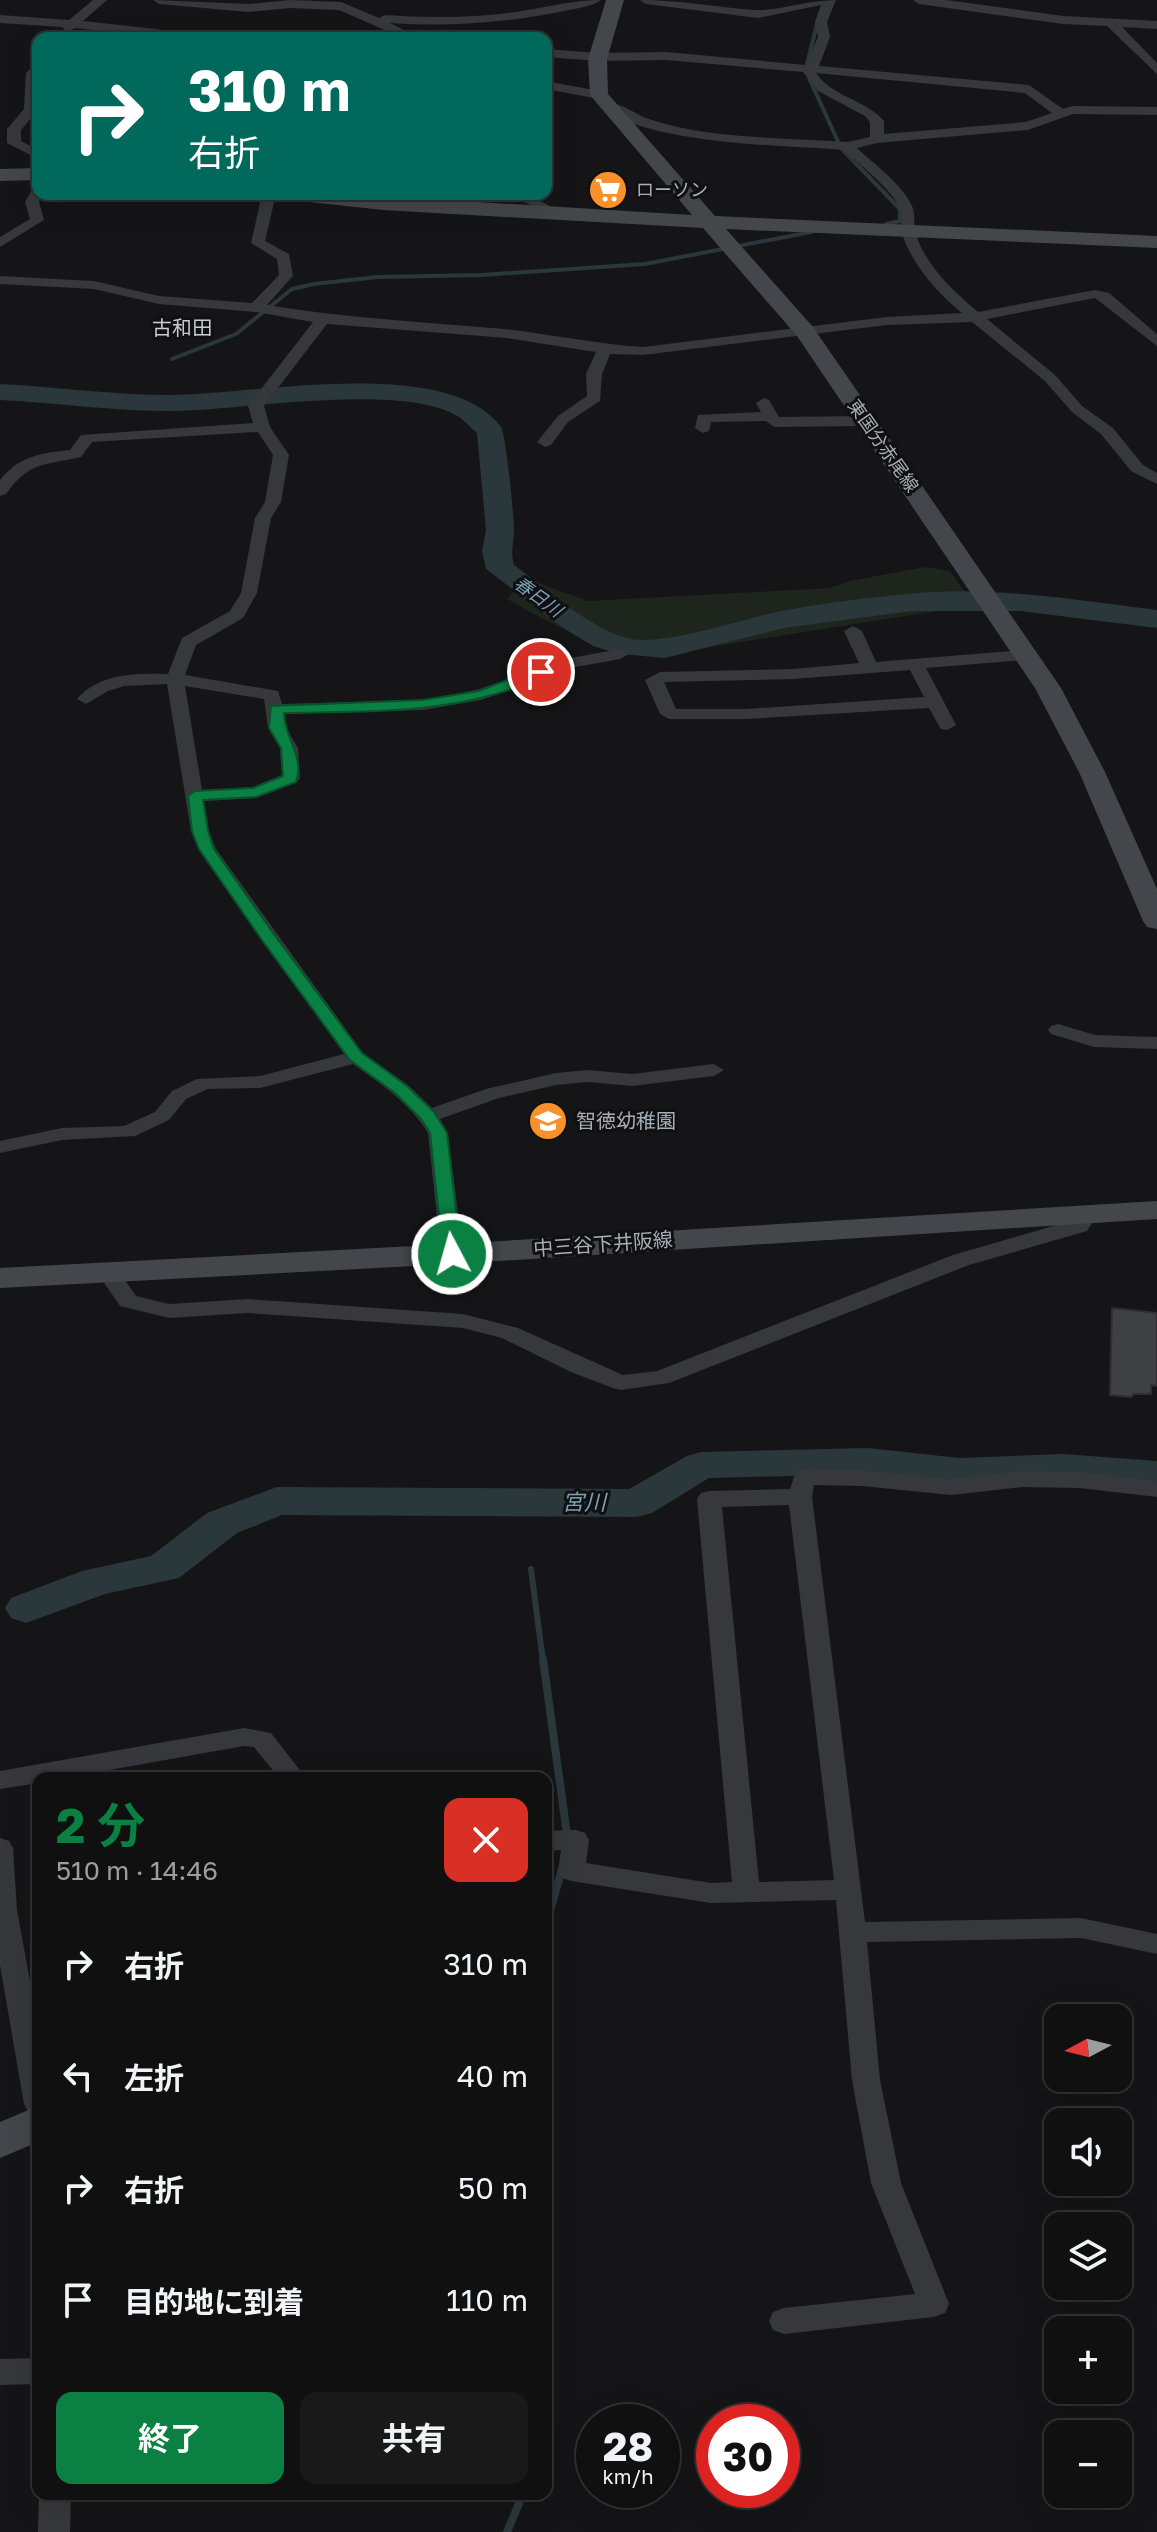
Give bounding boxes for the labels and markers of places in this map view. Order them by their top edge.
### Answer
supermarket icon: ローソン [587,169,629,211]
place label: ローソン [636,178,708,200]
pin [507,638,575,706]
school or university icon: 智徳幼稚園 [527,1100,569,1142]
place label: 智徳幼稚園 [576,1108,676,1132]

